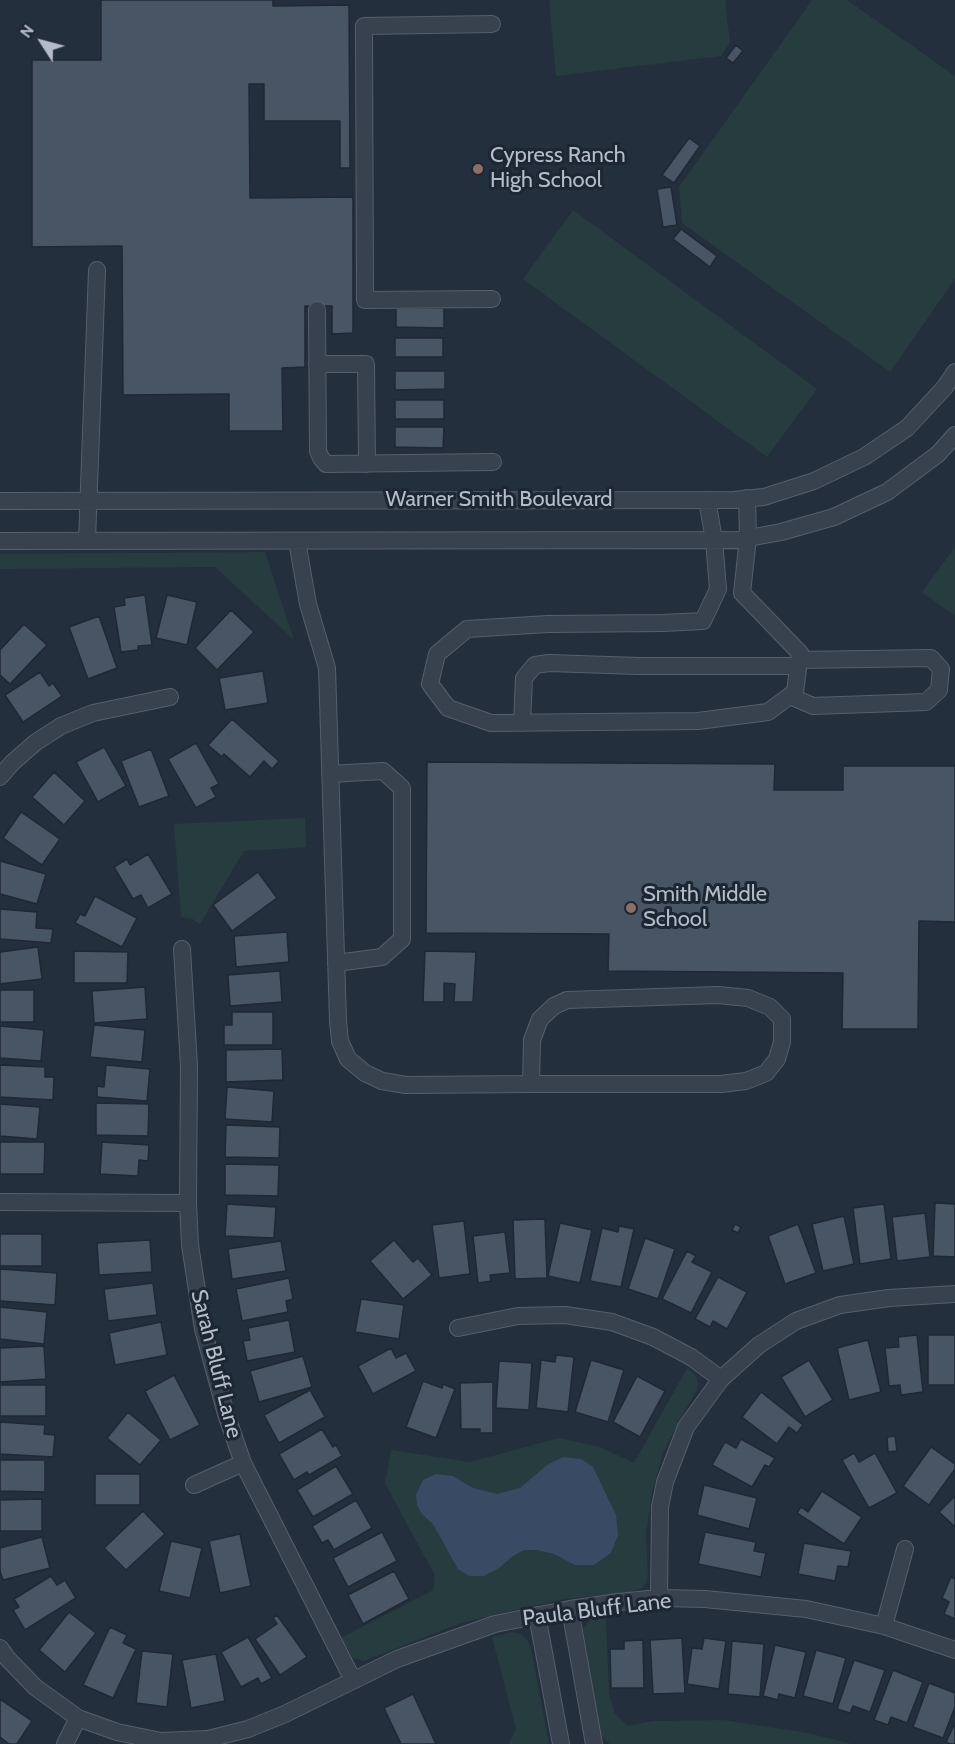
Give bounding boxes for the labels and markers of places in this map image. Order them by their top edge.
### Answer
place label: Cypress Ranch High School [490,143,626,194]
marker: Cypress Ranch High School [471,162,485,176]
place label: Smith Middle School [643,882,767,933]
marker: Smith Middle School [624,901,638,915]

